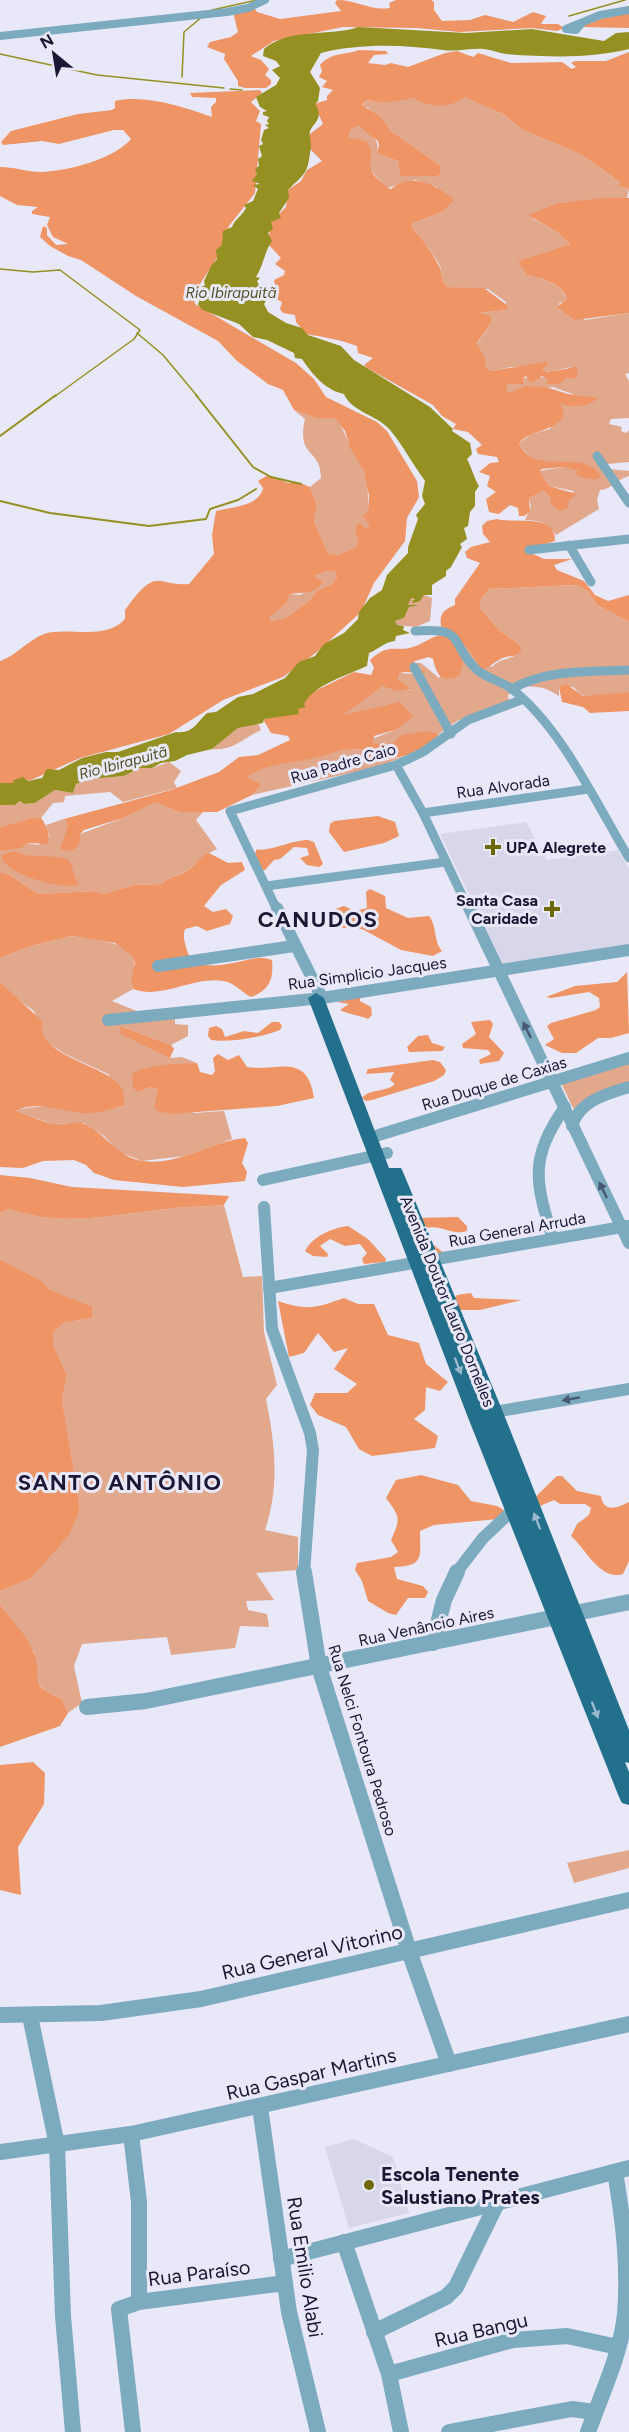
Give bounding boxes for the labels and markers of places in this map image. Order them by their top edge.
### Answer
marker: UPA Alegrete [484,838,502,856]
place label: UPA Alegrete [506,838,606,857]
place label: Santa Casa Caridade [456,891,538,928]
marker: Santa Casa Caridade [543,900,561,918]
place label: Escola Tenente Salustiano Prates [381,2162,540,2209]
marker: Escola Tenente Salustiano Prates [362,2178,376,2192]

